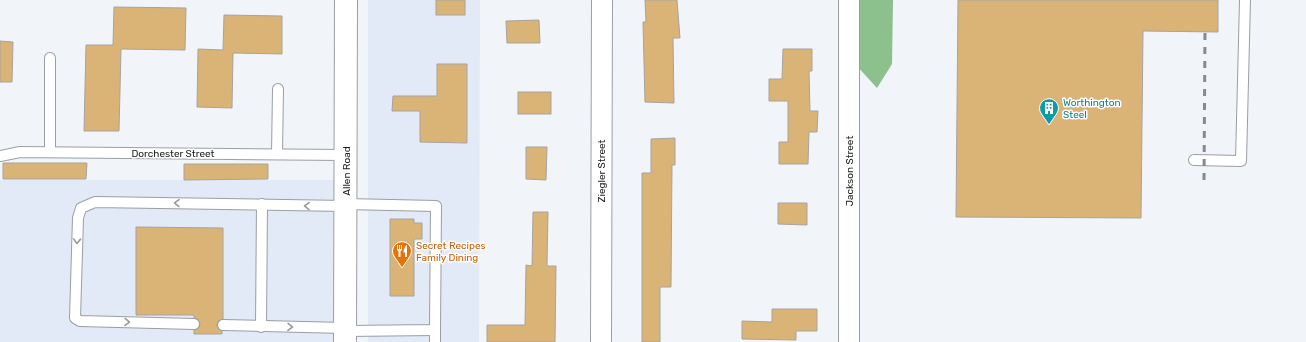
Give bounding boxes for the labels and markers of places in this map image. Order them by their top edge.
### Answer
building icon: Worthington Steel [1038,97,1060,125]
place label: Worthington Steel [1063,97,1121,121]
restaurant icon: Secret Recipes Family Dining [391,240,413,268]
place label: Secret Recipes Family Dining [416,240,486,264]

